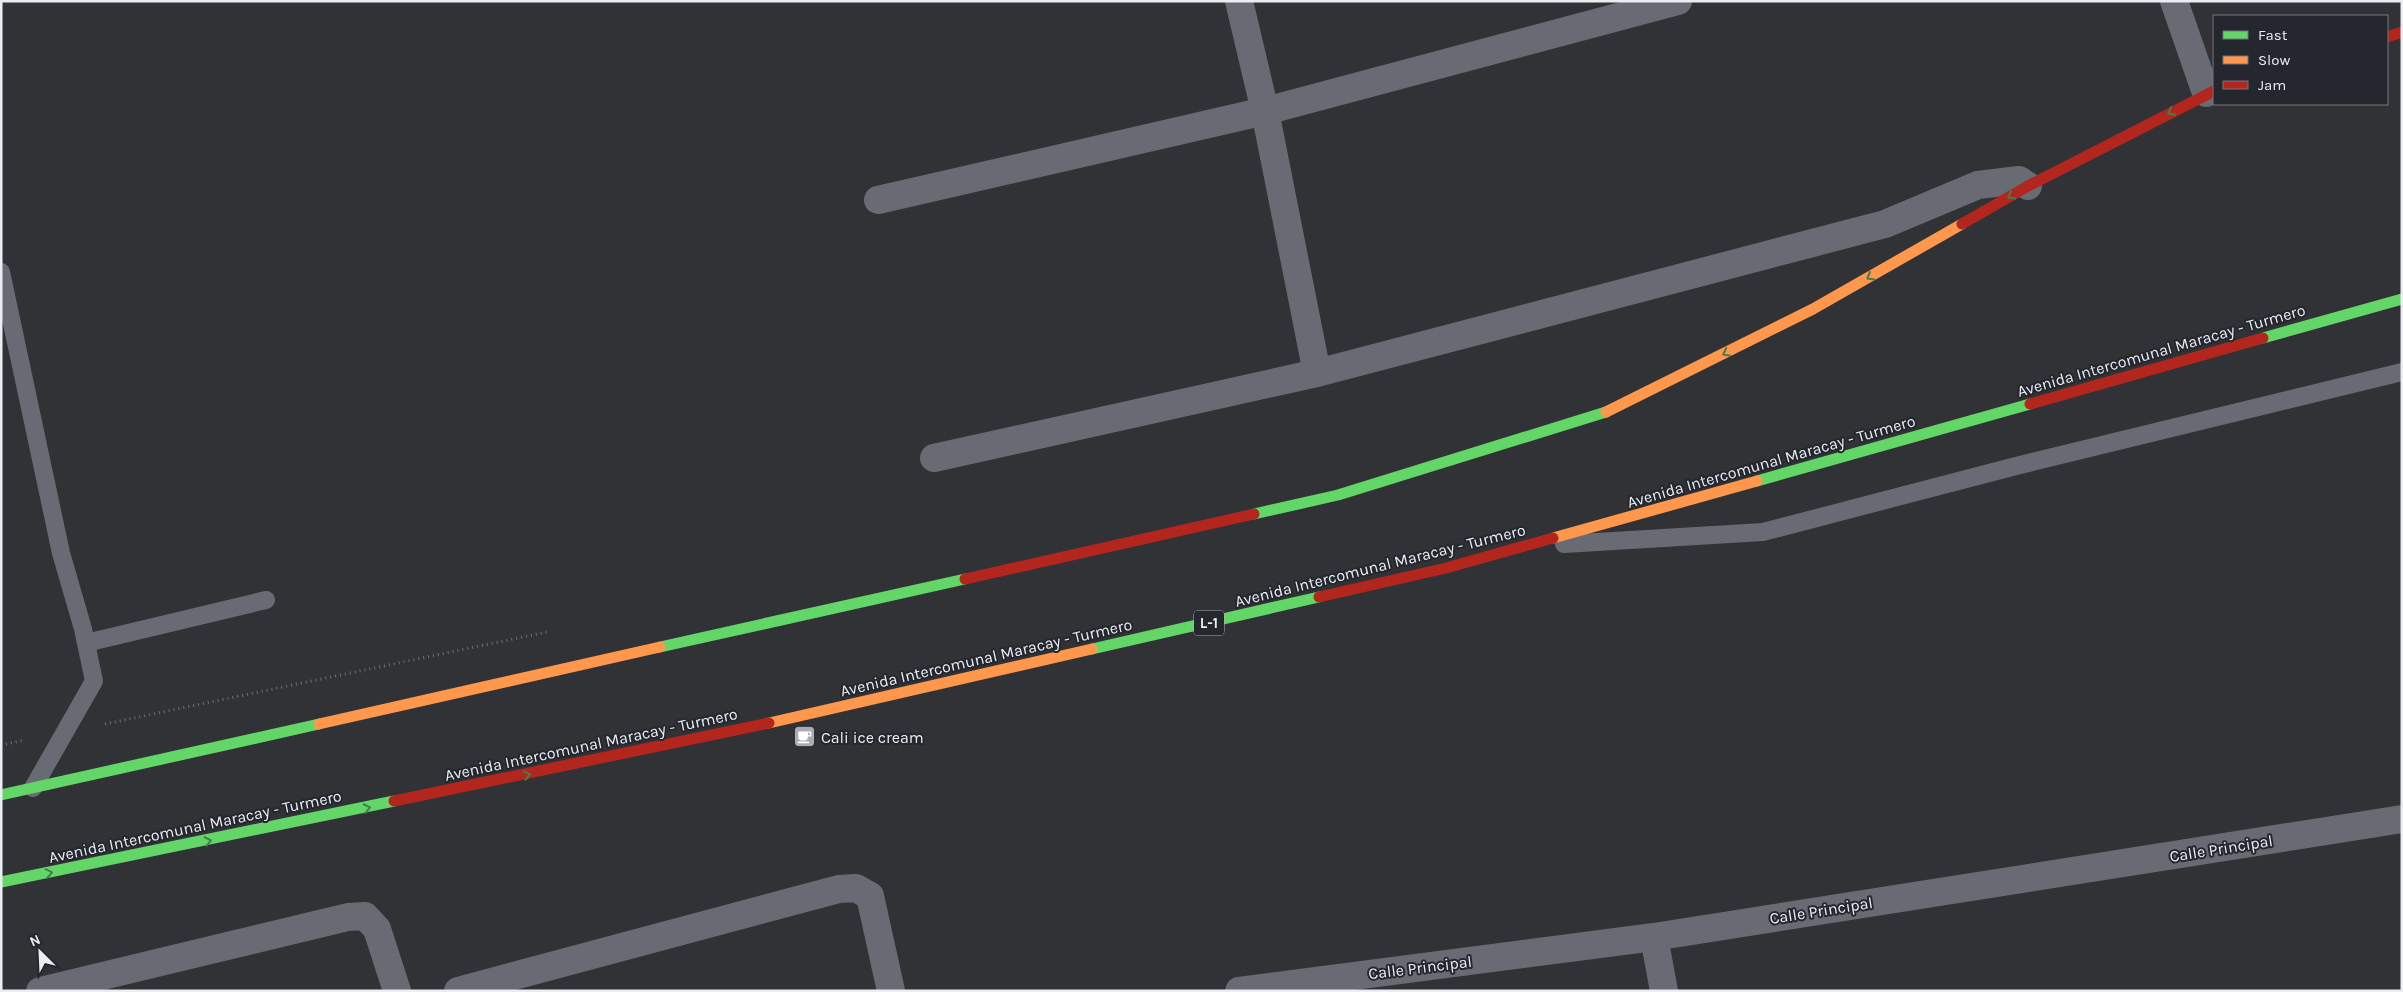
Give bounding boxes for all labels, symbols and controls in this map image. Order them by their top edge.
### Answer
legend [2213,15,2388,105]
text: Fast [2258,26,2288,44]
text: Slow [2258,51,2290,69]
text: Jam [2258,76,2286,94]
one-way arrow [2167,106,2176,116]
one-way arrow [2008,190,2017,200]
one-way arrow [1866,270,1875,280]
street label: Avenida Intercomunal Maracay - Turmero [2015,300,2307,401]
one-way arrow [1723,346,1732,356]
street label: Avenida Intercomunal Maracay - Turmero [1625,411,1917,512]
street label: Avenida Intercomunal Maracay - Turmero [1233,520,1527,611]
road number: L-1 [1194,610,1224,636]
street label: Avenida Intercomunal Maracay - Turmero [838,615,1134,700]
street label: Avenida Intercomunal Maracay - Turmero [443,704,739,785]
cafe icon: Cali ice cream [793,725,817,749]
place label: Cali ice cream [821,728,924,747]
one-way arrow [522,770,531,780]
street label: Avenida Intercomunal Maracay - Turmero [47,786,343,867]
one-way arrow [363,803,372,813]
street label: Calle Principal [2168,831,2274,866]
one-way arrow [204,836,213,846]
one-way arrow [45,868,53,879]
street label: Calle Principal [1768,893,1874,928]
north arrow [15,927,65,977]
text: N [27,931,43,950]
street label: Calle Principal [1367,952,1473,983]

